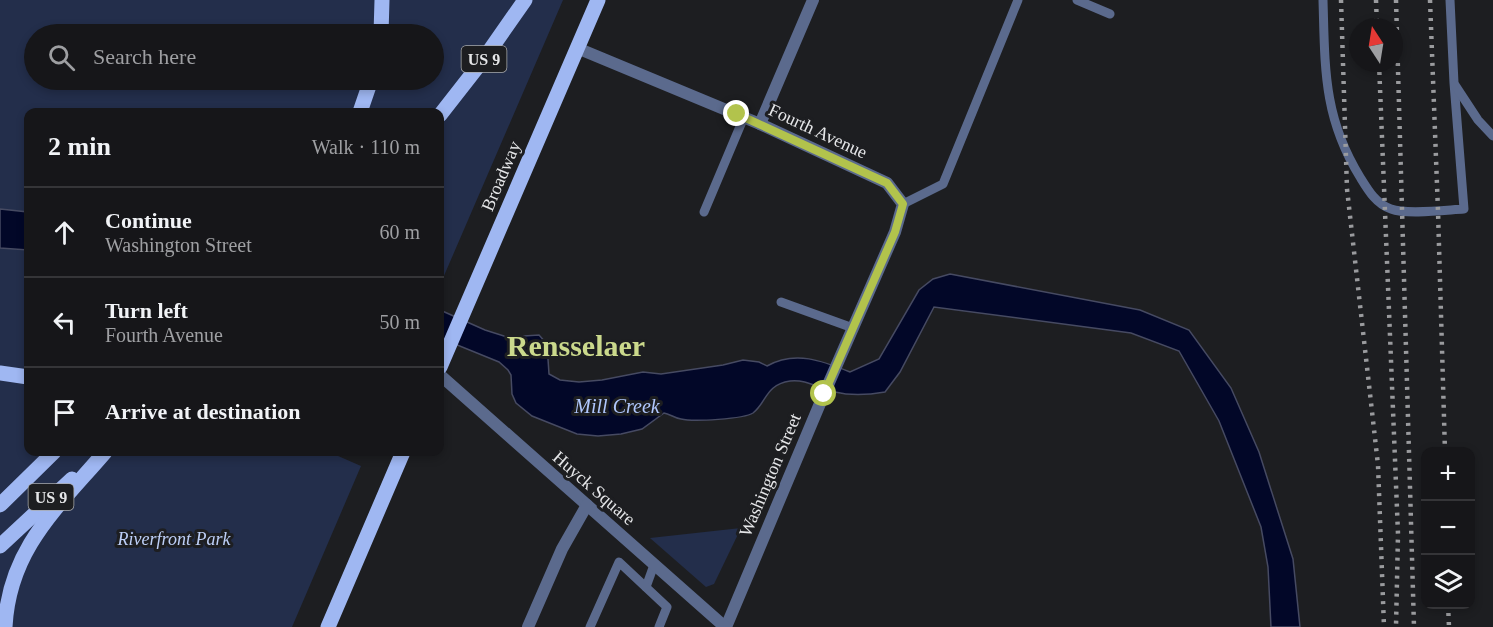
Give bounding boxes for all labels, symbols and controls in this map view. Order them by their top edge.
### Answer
north arrow [1349,18,1403,72]
search box [24,24,444,90]
icon: search [45,41,78,74]
text: Search here [93,44,196,69]
road number: US 9 [462,46,506,72]
route end [723,100,749,126]
street label: Fourth Avenue [766,100,870,162]
text: 2 min [48,132,111,161]
text: Walk · 110 m [312,136,420,158]
street label: Broadway [477,138,525,214]
text: Continue [105,208,192,233]
icon: ahead [48,216,81,249]
text: 60 m [379,221,420,243]
text: Washington Street [105,234,252,256]
text: Turn left [105,298,188,323]
icon: left [48,306,81,339]
text: 50 m [379,311,420,333]
text: Fourth Avenue [105,324,223,346]
district label: Rensselaer [507,329,645,362]
route start [810,380,836,406]
water label: Mill Creek [573,395,661,417]
icon: arrive [48,396,81,429]
text: Arrive at destination [105,399,301,424]
street label: Washington Street [735,410,805,540]
street label: Huyck Square [549,447,639,529]
map controls [1421,447,1475,609]
button: + [1421,447,1475,501]
road number: US 9 [28,484,74,510]
button: − [1421,501,1475,555]
park label: Riverfront Park [117,529,231,549]
button: layers [1421,555,1475,609]

